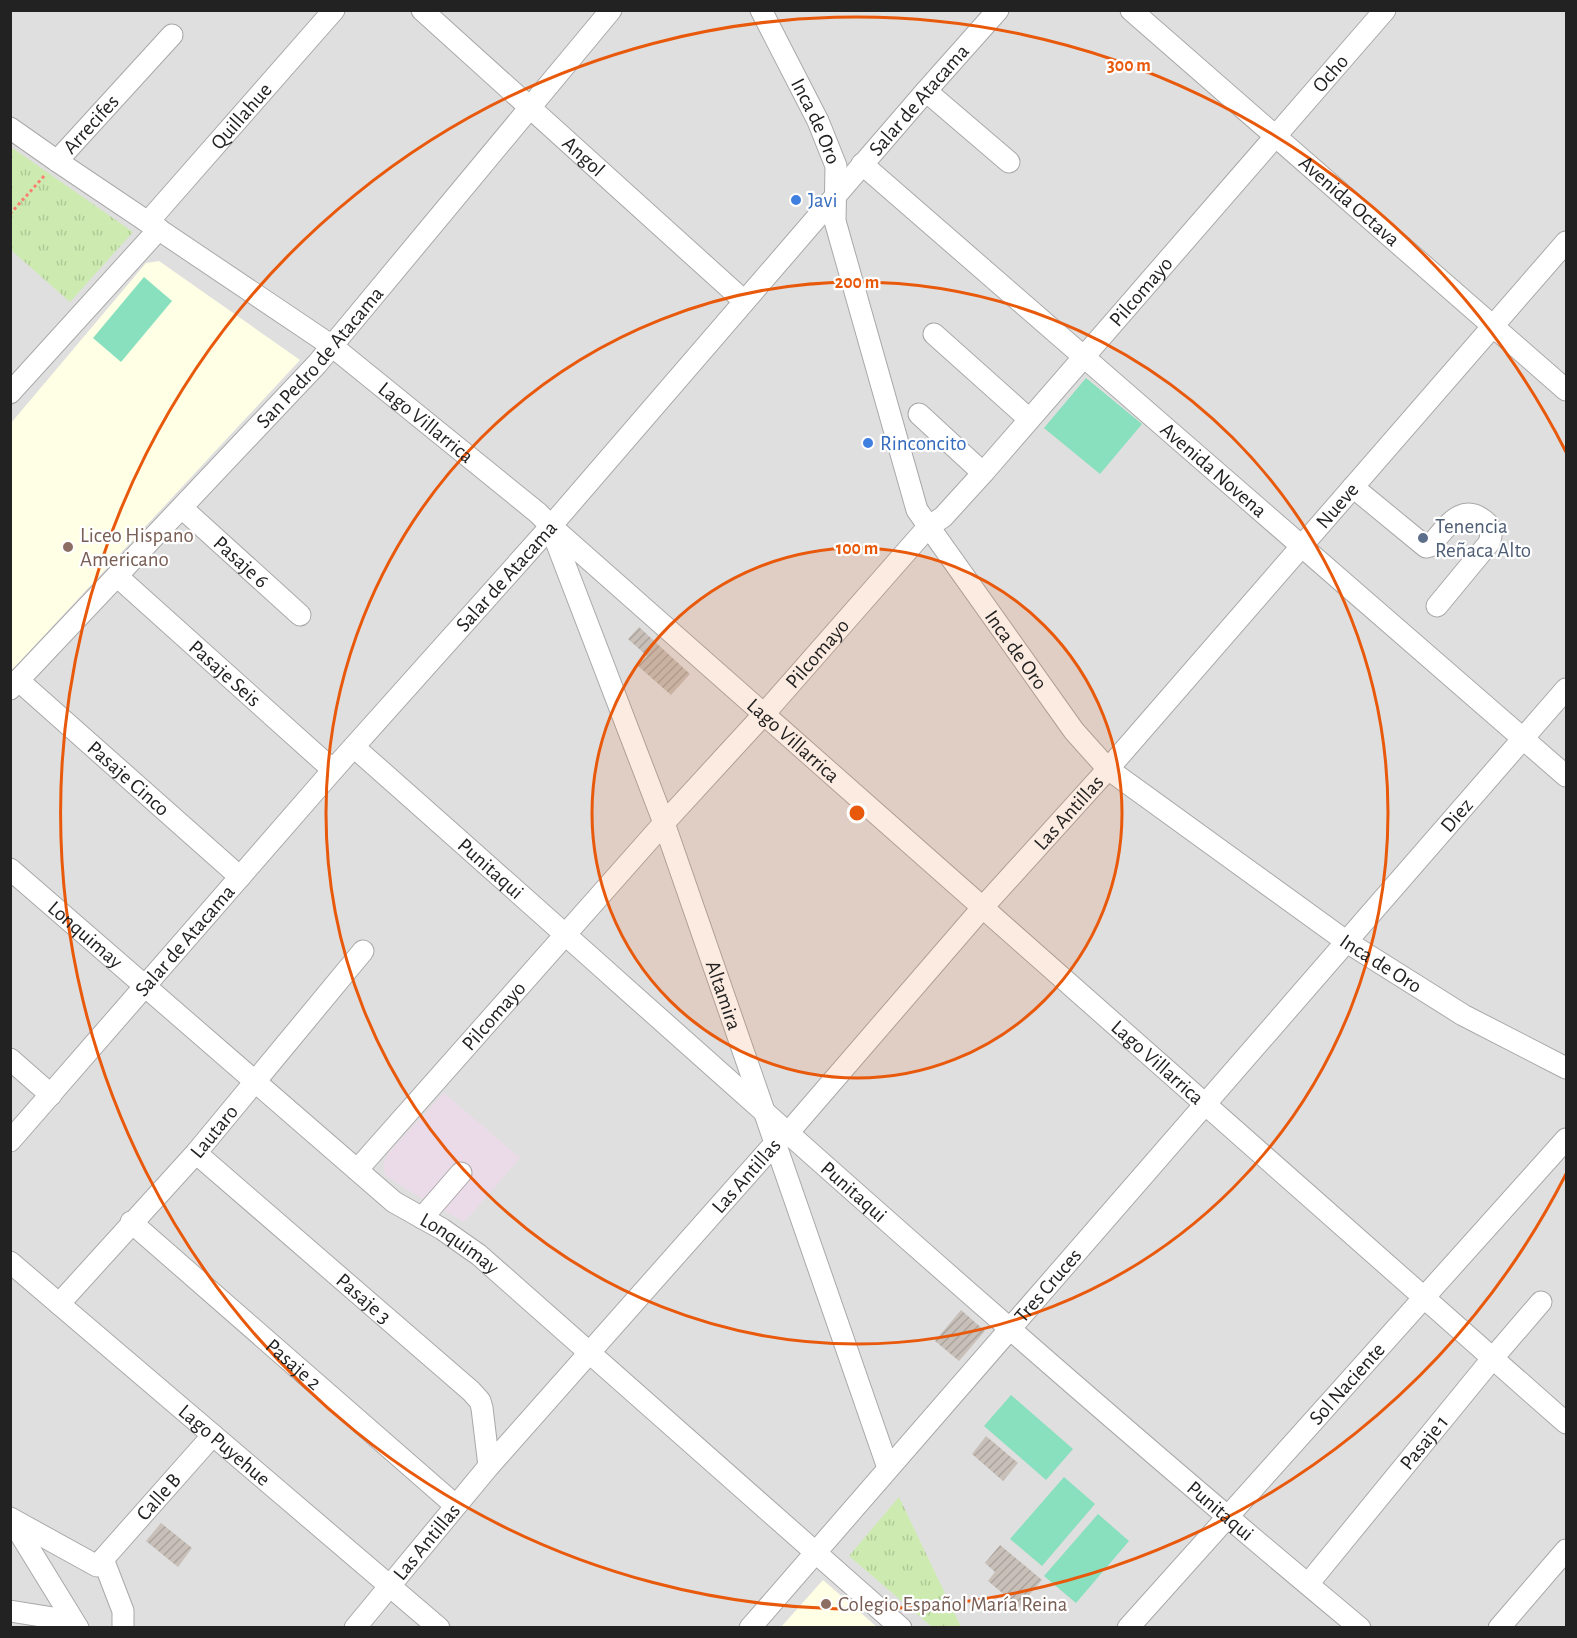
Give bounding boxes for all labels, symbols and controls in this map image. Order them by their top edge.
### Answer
street label: Salar de Atacama [865,40,973,160]
street label: Ocho [1308,50,1352,96]
text: 300 m [1107,57,1151,75]
street label: Inca de Oro [787,75,845,167]
street label: Quillahue [207,79,275,153]
street label: Arrecifes [59,90,123,158]
street label: Angol [559,132,609,180]
street label: Avenida Octava [1295,151,1404,250]
place label: Javi [808,190,837,211]
marker: Javi [789,193,803,207]
street label: Pilcomayo [1105,253,1176,330]
text: 200 m [835,274,879,292]
street label: San Pedro de Atacama [252,282,387,432]
street label: Lago Villarrica [375,378,478,467]
street label: Avenida Novena [1157,418,1271,521]
place label: Rinconcito [880,433,966,454]
marker: Rinconcito [861,436,875,450]
street label: Nueve [1312,479,1362,532]
place label: Tenencia Reñaca Alto [1435,516,1531,561]
street label: Salar de Atacama [452,517,561,635]
place label: Liceo Hispano Americano [80,525,194,570]
marker: Tenencia Reñaca Alto [1416,531,1430,545]
street label: Pasaje 6 [210,532,273,592]
marker: Liceo Hispano Americano [61,540,75,554]
text: 100 m [836,540,878,558]
street label: Inca de Oro [981,606,1051,693]
street label: Pilcomayo [781,615,853,692]
street label: Pasaje Seis [185,636,265,711]
street label: Lago Villarrica [743,694,844,787]
street label: Pasaje Cinco [84,737,174,820]
street label: Las Antillas [1030,771,1107,854]
street label: Diez [1436,794,1477,836]
centre of rings [847,803,867,823]
street label: Punitaqui [454,834,528,903]
street label: Salar de Atacama [131,880,239,1000]
street label: Lonquimay [44,897,127,972]
street label: Inca de Oro [1336,930,1425,997]
street label: Altamira [702,958,746,1033]
street label: Pilcomayo [458,977,529,1054]
street label: Lago Villarrica [1107,1016,1208,1108]
street label: Lautaro [186,1101,242,1162]
street label: Las Antillas [708,1134,785,1217]
street label: Punitaqui [817,1157,891,1226]
street label: Lonquimay [417,1209,503,1278]
street label: Tres Cruces [1010,1244,1085,1326]
street label: Pasaje 3 [332,1269,395,1327]
street label: Pasaje 2 [262,1335,325,1394]
street label: Sol Naciente [1305,1339,1389,1429]
street label: Lago Puyehue [175,1400,274,1490]
street label: Pasaje 1 [1396,1411,1452,1474]
street label: Calle B [132,1469,185,1524]
street label: Punitaqui [1183,1477,1258,1545]
street label: Las Antillas [389,1500,464,1584]
place label: Colegio Español María Reina [838,1594,1068,1615]
marker: Colegio Español María Reina [819,1597,833,1611]

